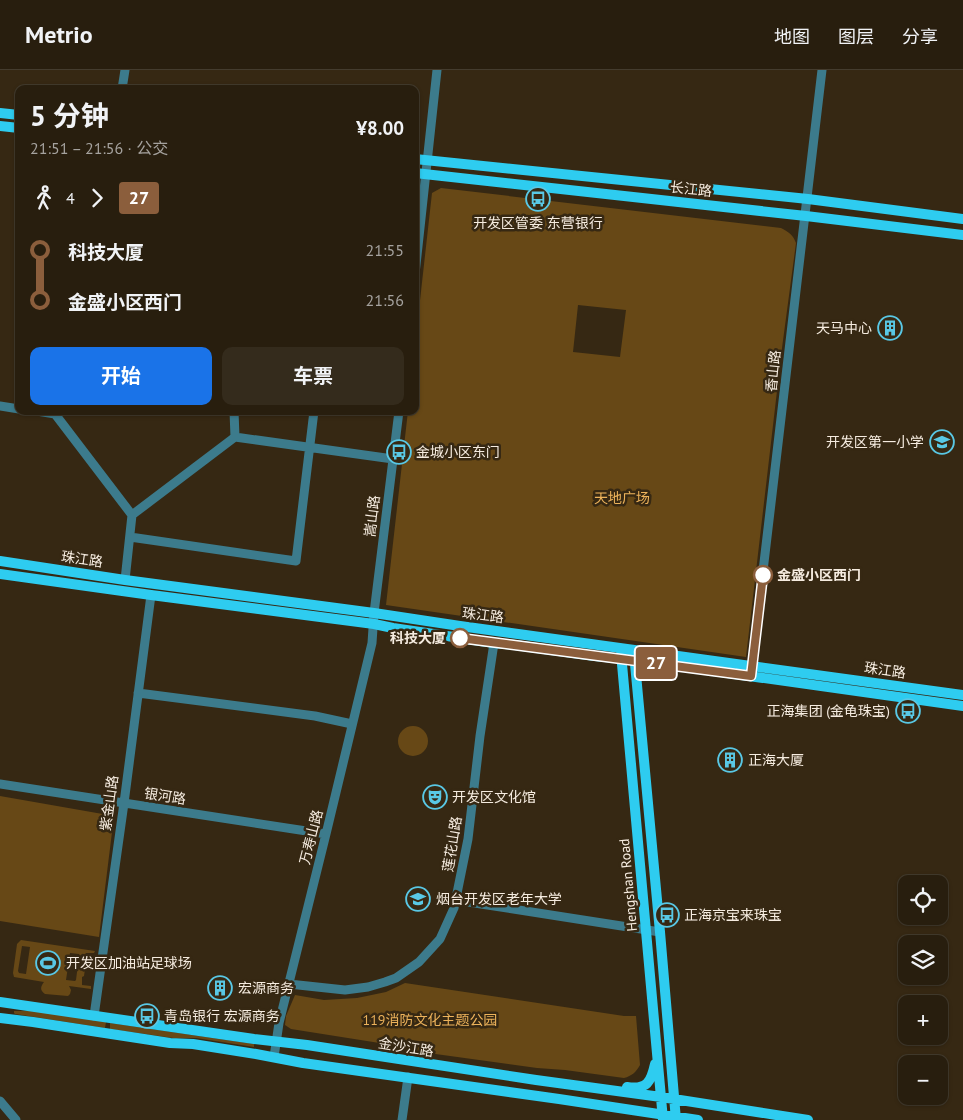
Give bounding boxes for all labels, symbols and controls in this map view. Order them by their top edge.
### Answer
text: Metrio [25,19,93,50]
text: 地图 [774,25,810,48]
text: 图层 [838,25,874,48]
text: 分享 [902,25,938,48]
text: 5 分钟 [30,97,109,134]
text: ¥8.00 [356,116,404,140]
text: 21:51 – 21:56 · 公交 [30,138,168,158]
street label: 长江路 [669,178,713,200]
icon: walk [30,184,58,212]
icon: forward [83,184,111,212]
text: 27 [129,186,149,209]
bus stop icon: 开发区管委 东营银行 [525,186,551,212]
text: 4 [66,188,75,208]
place label: 开发区管委 东营银行 [473,214,603,232]
text: 科技大厦 [68,240,144,264]
text: 21:55 [366,240,404,260]
text: 金盛小区西门 [68,290,182,314]
text: 21:56 [366,290,404,310]
building icon: 天马中心 [877,315,903,341]
place label: 天马中心 [816,319,872,337]
button: 开始 [30,347,212,405]
button: 车票 [222,347,404,405]
street label: 香山路 [762,349,784,393]
school or university icon: 开发区第一小学 [929,429,955,455]
place label: 开发区第一小学 [826,433,924,451]
bus stop icon: 金城小区东门 [386,439,412,465]
place label: 金城小区东门 [416,443,500,461]
park label: 天地广场 [594,489,650,507]
street label: 嵩山路 [361,494,383,538]
street label: 珠江路 [60,547,104,571]
marker: 金盛小区西门 [753,565,773,585]
place label: 金盛小区西门 [777,566,861,584]
street label: 珠江路 [461,604,505,626]
marker: 科技大厦 [450,628,470,648]
place label: 科技大厦 [390,629,446,647]
line badge: 27 [634,647,678,679]
text: 27 [646,651,666,674]
street label: 珠江路 [863,658,907,682]
bus stop icon: 正海集团 (金龟珠宝) [895,698,921,724]
place label: 正海集团 (金龟珠宝) [766,702,890,720]
building icon: 正海大厦 [717,747,743,773]
place label: 正海大厦 [748,751,804,769]
street label: 紫金山路 [96,774,122,832]
street label: 银河路 [143,784,187,808]
theatre icon: 开发区文化馆 [422,784,448,810]
place label: 开发区文化馆 [452,788,536,806]
street label: 万寿山路 [295,808,327,866]
street label: 莲花山路 [439,815,465,873]
street label: Hengshan Road [615,838,641,932]
map controls [898,875,948,1105]
button: locate [898,875,948,925]
school or university icon: 烟台开发区老年大学 [405,886,431,912]
place label: 烟台开发区老年大学 [436,890,562,908]
bus stop icon: 正海京宝来珠宝 [654,902,680,928]
place label: 正海京宝来珠宝 [684,906,782,924]
button: layers [898,935,948,985]
sports icon: 开发区加油站足球场 [35,950,61,976]
place label: 开发区加油站足球场 [66,954,192,972]
building icon: 宏源商务 [207,975,233,1001]
place label: 宏源商务 [238,979,294,997]
button: + [898,995,948,1045]
bus stop icon: 青岛银行 宏源商务 [134,1003,160,1029]
place label: 青岛银行 宏源商务 [164,1007,280,1025]
park label: 119消防文化主题公园 [363,1011,497,1029]
street label: 金沙江路 [377,1034,435,1060]
button: − [898,1055,948,1105]

